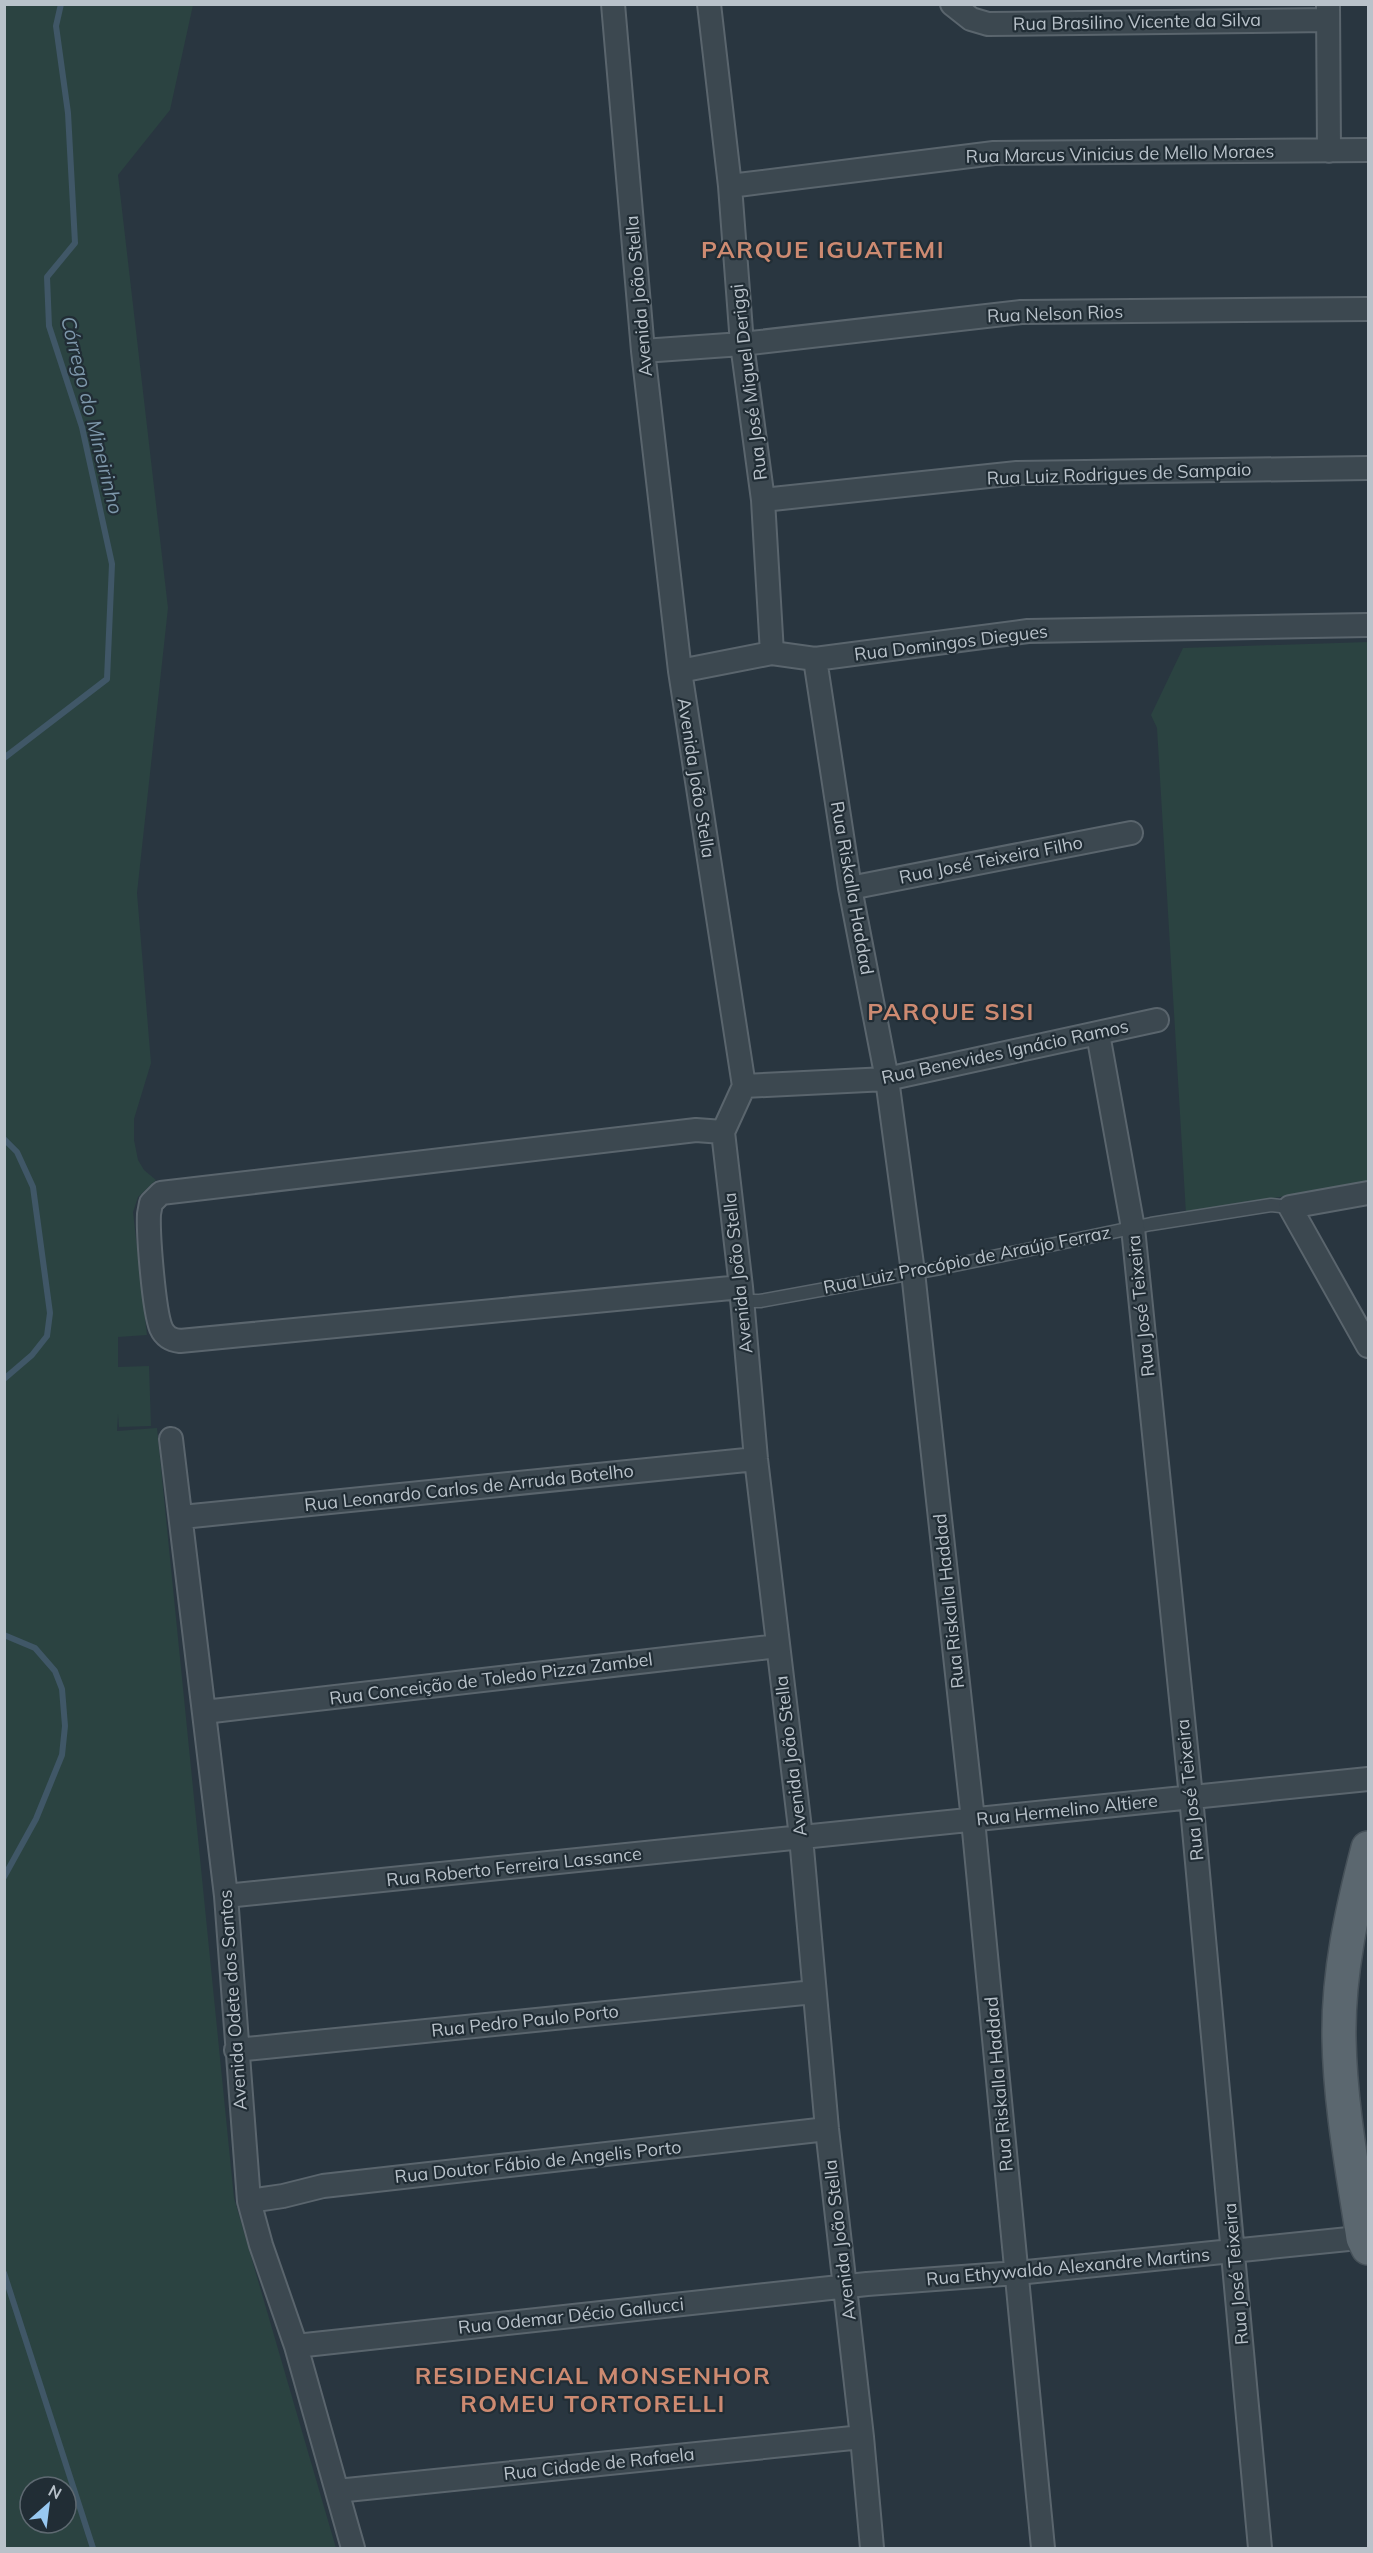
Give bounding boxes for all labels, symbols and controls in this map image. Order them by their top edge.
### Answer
street label: Rua Brasilino Vicente da Silva [1013,8,1261,35]
street label: Rua Marcus Vinicius de Mello Moraes [966,139,1275,168]
street label: Avenida João Stella [620,215,657,378]
district label: PARQUE IGUATEMI [701,234,945,264]
street label: Rua José Miguel Deriggi [725,283,772,482]
street label: Rua Nelson Rios [986,300,1124,327]
water label: Córrego do Mineirinho [56,313,129,516]
street label: Rua Luiz Rodrigues de Sampaio [986,457,1252,490]
street label: Rua Domingos Diegues [853,619,1049,666]
street label: Avenida João Stella [672,696,720,860]
street label: Rua Riskalla Haddad [826,799,879,976]
street label: Rua José Teixeira Filho [897,830,1085,889]
district label: PARQUE SISI [867,996,1035,1026]
street label: Rua Benevides Ignácio Ramos [879,1014,1131,1089]
street label: Avenida João Stella [718,1191,757,1355]
street label: Rua Luiz Procópio de Araújo Ferraz [821,1220,1112,1299]
street label: Rua José Teixeira [1122,1234,1159,1378]
street label: Rua Leonardo Carlos de Arruda Botelho [303,1459,635,1516]
street label: Rua Riskalla Haddad [928,1512,969,1690]
street label: Rua Conceição de Toledo Pizza Zambel [328,1647,654,1710]
street label: Avenida João Stella [769,1674,812,1838]
street label: Rua José Teixeira [1171,1718,1208,1862]
street label: Rua Hermelino Altiere [975,1789,1159,1830]
street label: Rua Roberto Ferreira Lassance [385,1842,643,1891]
street label: Avenida Odete dos Santos [213,1889,252,2111]
street label: Rua Riskalla Haddad [979,1995,1018,2173]
street label: Rua Pedro Paulo Porto [430,1999,620,2042]
street label: Rua Doutor Fábio de Angelis Porto [393,2135,682,2188]
street label: Avenida João Stella [818,2158,861,2322]
street label: Rua José Teixeira [1218,2202,1253,2346]
street label: Rua Ethywaldo Alexandre Martins [925,2243,1211,2290]
street label: Rua Odemar Décio Gallucci [457,2292,685,2339]
district label: RESIDENCIAL MONSENHOR ROMEU TORTORELLI [415,2360,771,2418]
street label: Rua Cidade de Rafaela [502,2442,696,2485]
north arrow [18,2475,78,2535]
text: N [45,2480,65,2503]

